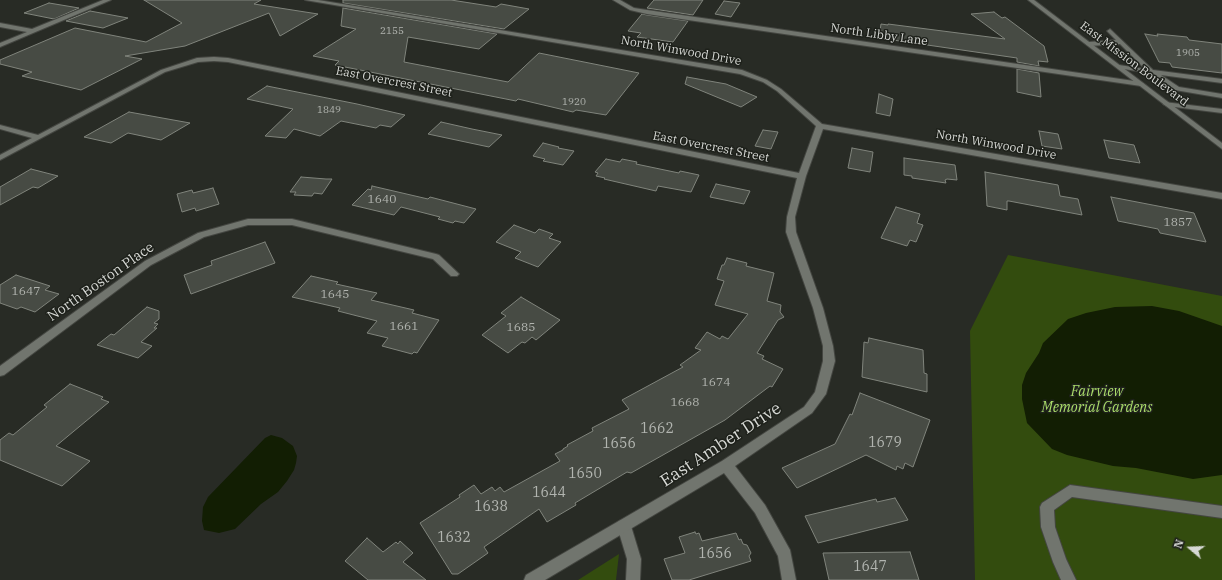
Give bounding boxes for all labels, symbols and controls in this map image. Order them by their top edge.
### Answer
street label: East Mission Boulevard [1077,19,1191,109]
street label: North Libby Lane [829,21,929,49]
house number: 2155 [380,25,404,37]
street label: North Winwood Drive [620,33,742,69]
house number: 1905 [1176,47,1200,59]
street label: East Overcrest Street [335,64,453,100]
house number: 1920 [562,96,586,108]
house number: 1849 [317,104,341,116]
street label: North Winwood Drive [935,127,1057,163]
street label: East Overcrest Street [652,129,770,165]
house number: 1640 [368,193,396,207]
house number: 1857 [1164,216,1192,230]
street label: North Boston Place [44,239,158,325]
house number: 1647 [12,285,40,299]
house number: 1645 [321,288,349,302]
house number: 1661 [390,320,418,334]
house number: 1685 [507,321,535,335]
house number: 1674 [702,376,730,390]
park label: Fairview Memorial Gardens [1042,384,1152,416]
house number: 1668 [671,396,699,410]
street label: East Amber Drive [657,398,785,492]
house number: 1662 [640,421,674,437]
house number: 1679 [868,435,902,451]
house number: 1656 [602,436,636,452]
house number: 1650 [568,466,602,482]
house number: 1644 [532,485,566,501]
house number: 1638 [474,499,508,515]
north arrow [1170,528,1210,568]
house number: 1632 [437,530,471,546]
text: N [1171,538,1187,550]
house number: 1656 [698,546,732,562]
house number: 1647 [853,559,887,575]

